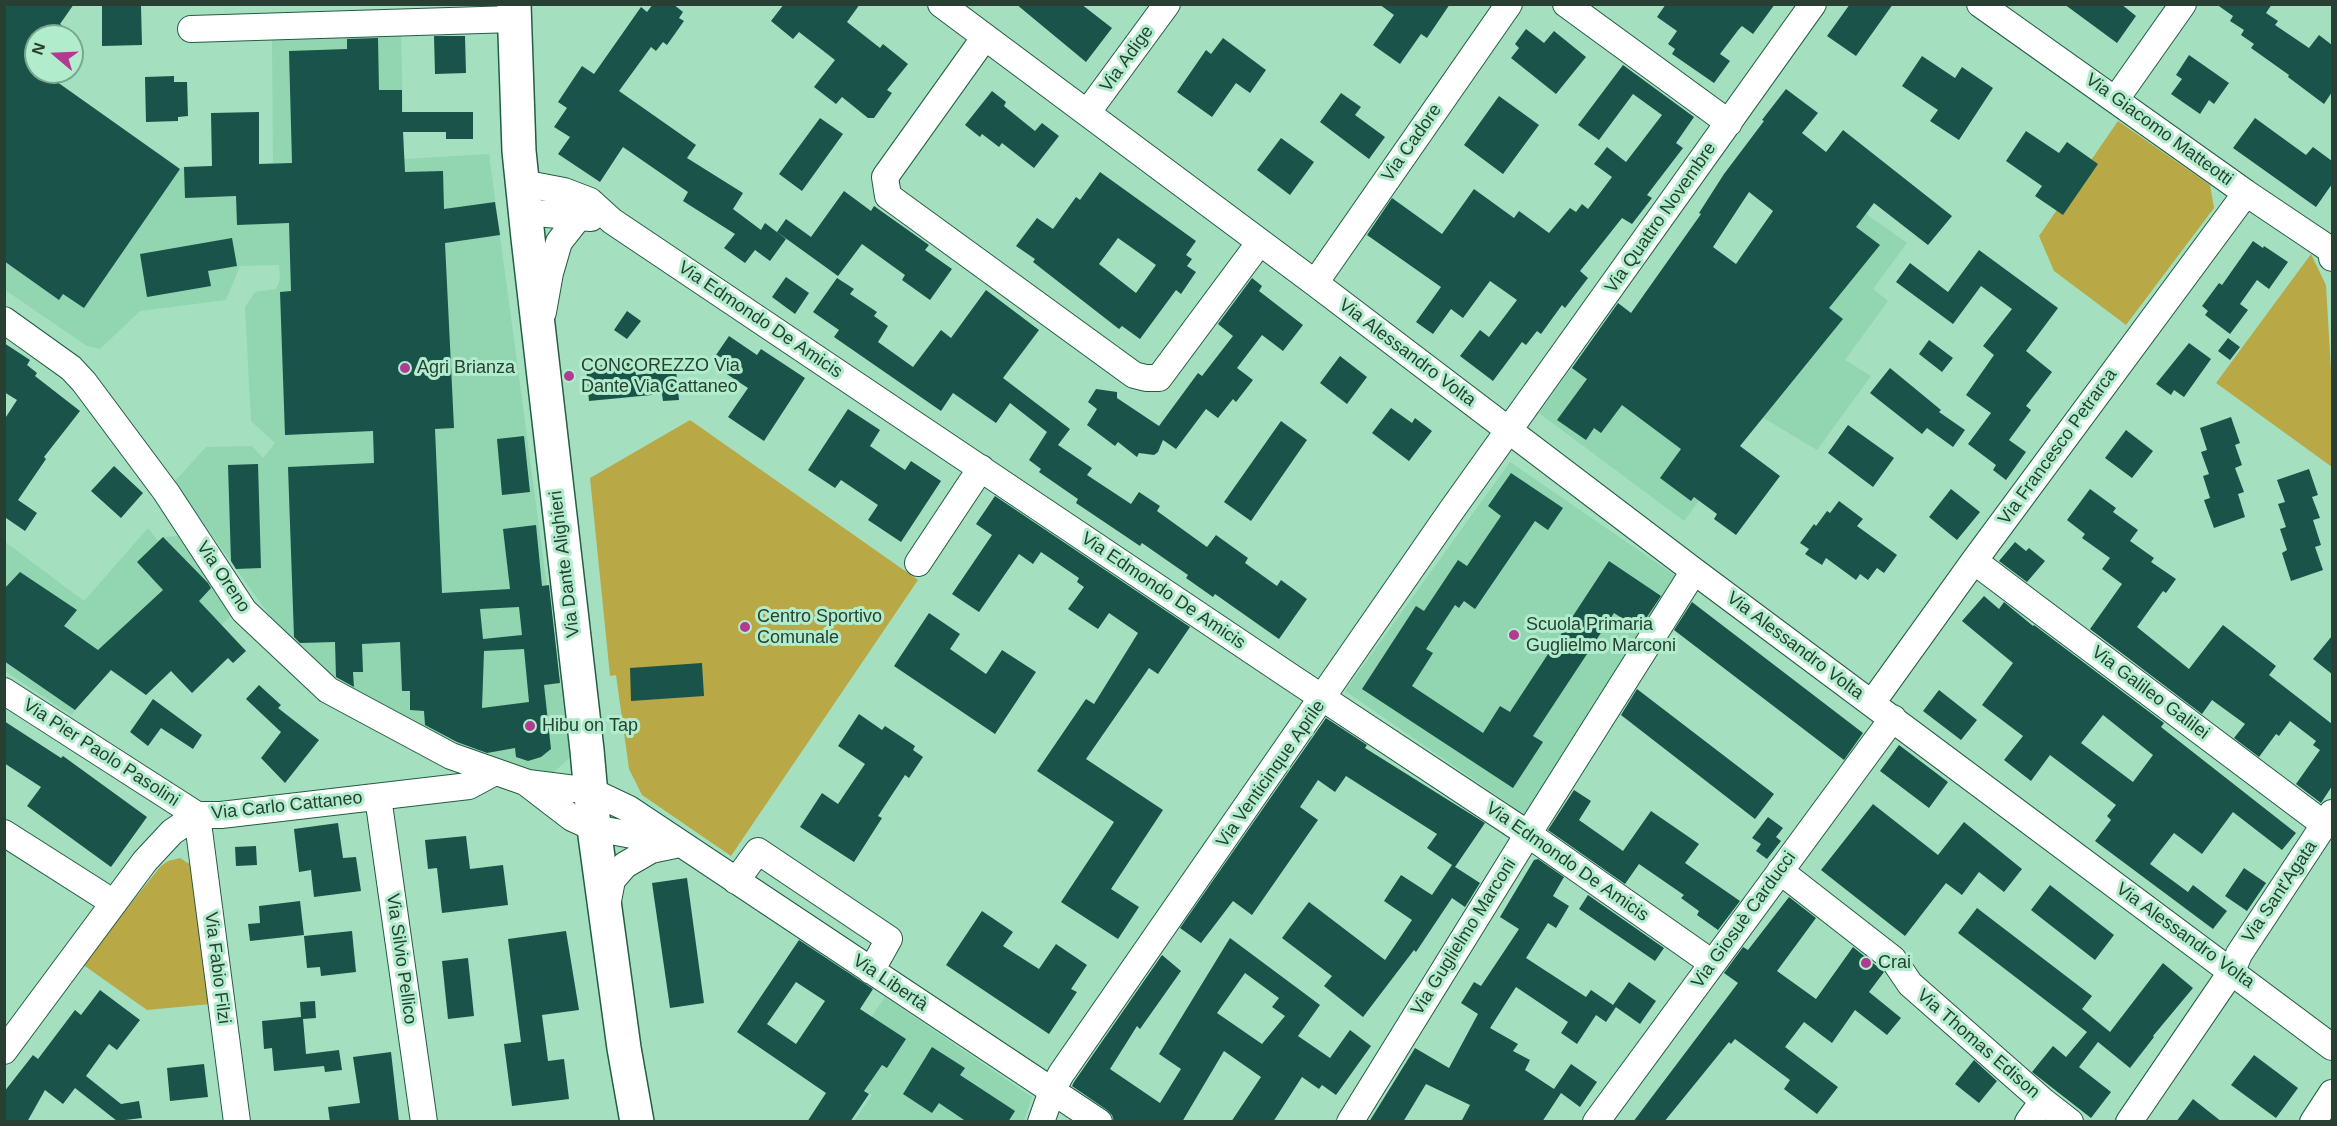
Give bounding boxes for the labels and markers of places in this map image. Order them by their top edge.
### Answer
place label: CONCOREZZO Via Dante Via Cattaneo [581,355,740,398]
place label: Agri Brianza [417,357,515,379]
marker: Agri Brianza [398,361,412,375]
marker: CONCOREZZO Via Dante Via Cattaneo [562,369,576,383]
place label: Centro Sportivo Comunale [757,606,882,648]
place label: Scuola Primaria Guglielmo Marconi [1526,614,1676,656]
marker: Centro Sportivo Comunale [738,620,752,634]
marker: Scuola Primaria Guglielmo Marconi [1507,628,1521,642]
place label: Hibu on Tap [542,715,638,737]
marker: Hibu on Tap [523,719,537,733]
place label: Crai [1878,952,1911,974]
marker: Crai [1859,956,1873,970]

